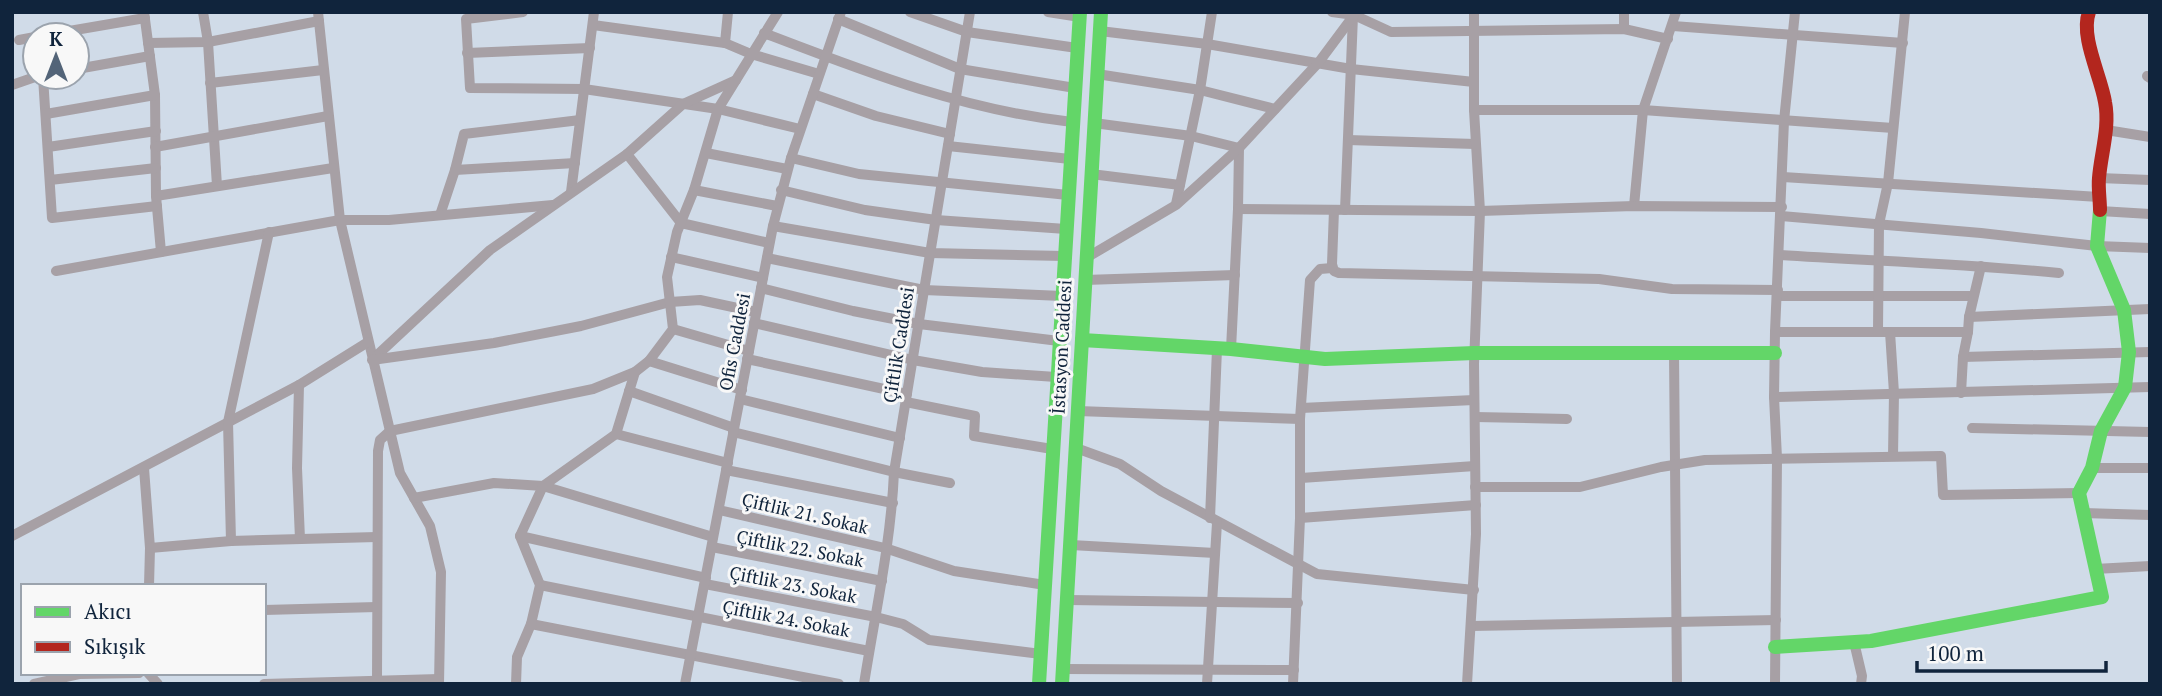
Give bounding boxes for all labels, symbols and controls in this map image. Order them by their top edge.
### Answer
north arrow [21,21,91,91]
text: K [49,26,63,51]
street label: İstasyon Caddesi [1046,279,1077,415]
street label: Çiftlik Caddesi [877,285,919,405]
street label: Ofis Caddesi [713,291,755,393]
street label: Çiftlik 21. Sokak [740,487,872,539]
street label: Çiftlik 22. Sokak [734,524,867,572]
street label: Çiftlik 23. Sokak [727,560,860,608]
legend [21,584,266,675]
street label: Çiftlik 24. Sokak [720,594,853,642]
text: Akıcı [84,597,132,625]
scale bar [1917,630,2106,674]
text: Sıkışık [84,632,146,660]
text: 100 m [1927,639,1984,667]

